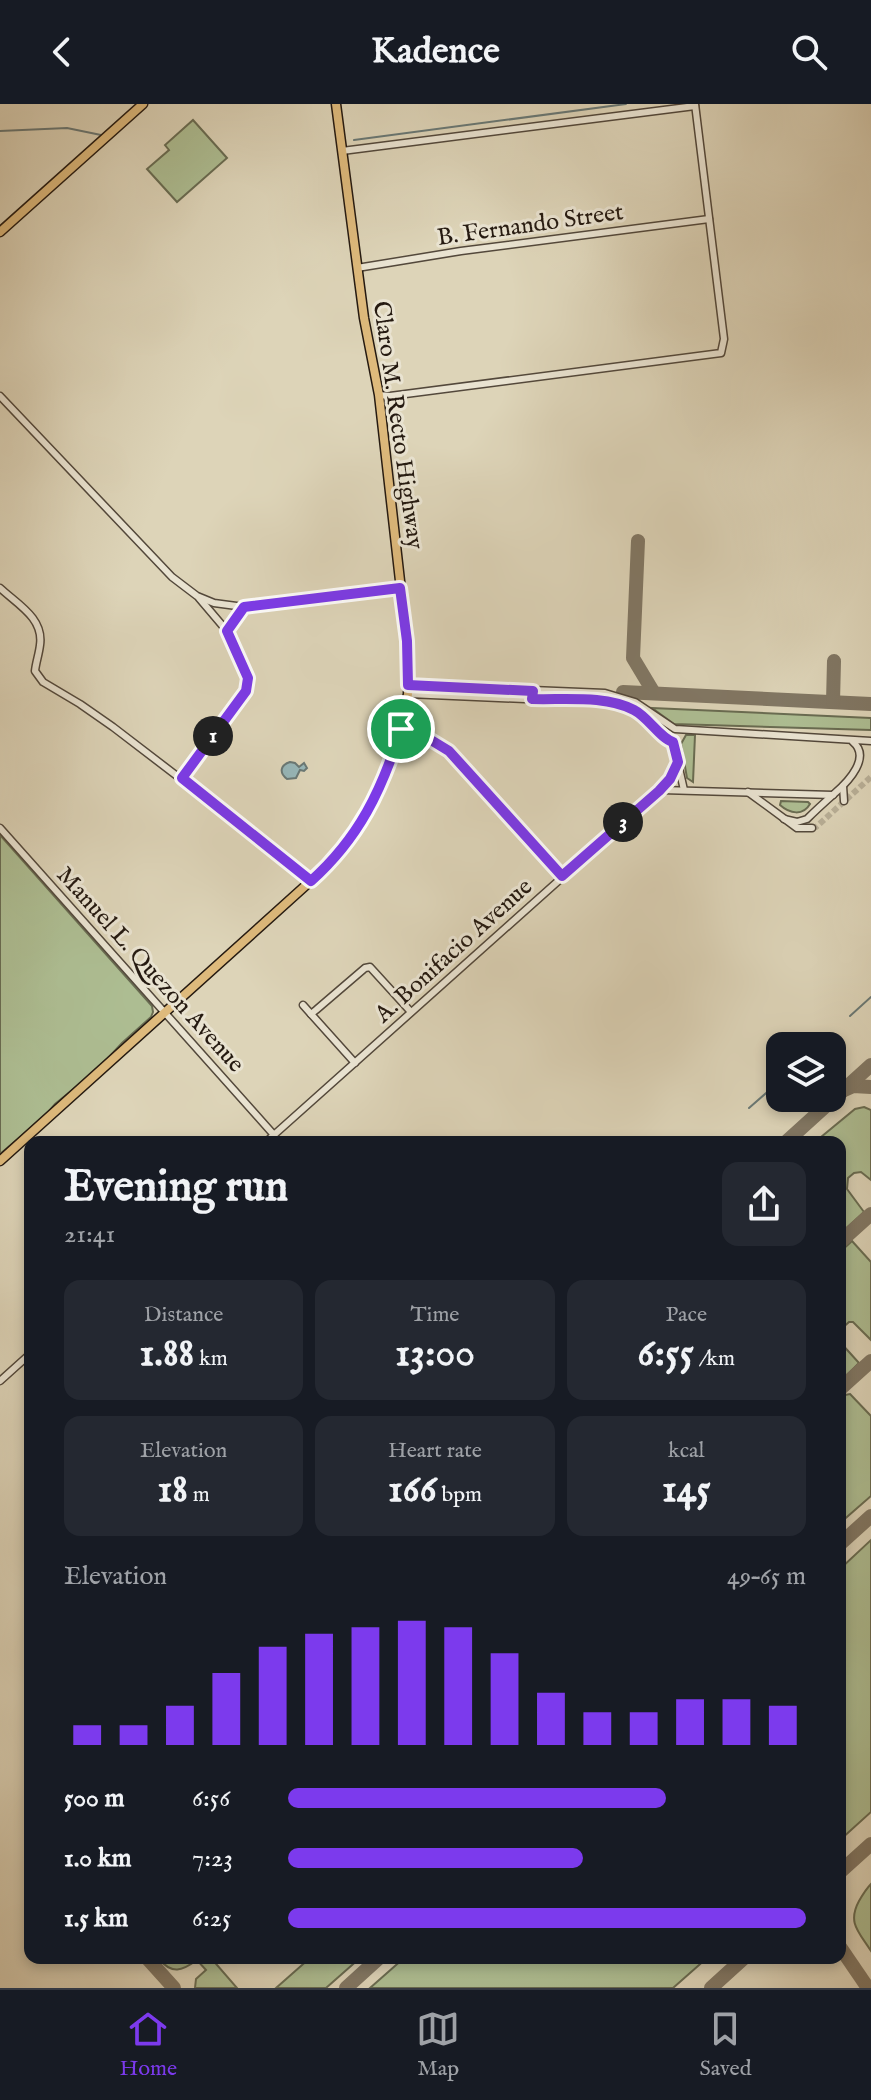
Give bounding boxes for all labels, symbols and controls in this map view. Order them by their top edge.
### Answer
text: Kadence [371,29,500,75]
icon: back [40,30,84,74]
icon: search [787,30,831,74]
street label: B. Fernando Street [435,197,625,254]
street label: Claro M. Recto Highway [365,299,430,551]
pin [367,695,435,763]
icon: arrive [379,707,423,751]
pin: 1 [193,716,233,756]
text: 1 [209,722,217,750]
pin: 3 [603,802,643,842]
text: 3 [619,808,627,836]
street label: Manuel L. Quezon Avenue [49,861,251,1079]
street label: A. Bonifacio Avenue [368,872,540,1031]
map controls [766,1032,846,1112]
button: layers [766,1032,846,1112]
text: Evening run [64,1160,288,1216]
button: share [722,1162,806,1246]
text: 21:41 [64,1218,115,1251]
text: Distance [144,1301,223,1329]
text: Time [411,1301,459,1329]
text: Pace [666,1301,707,1329]
text: 1.88 [139,1329,194,1380]
text: 13:00 [395,1329,475,1380]
text: 6:55 [638,1329,694,1380]
text: km [194,1345,228,1373]
text: /km [694,1345,735,1373]
text: Elevation [140,1437,227,1465]
text: Heart rate [388,1437,482,1465]
text: kcal [668,1437,705,1465]
text: 18 [157,1465,188,1516]
text: 166 [388,1465,437,1516]
text: 145 [662,1465,711,1516]
text: m [188,1481,210,1509]
text: bpm [437,1481,482,1509]
text: Elevation [64,1560,167,1593]
text: 49–65 m [727,1560,806,1593]
text: 500 m [64,1782,125,1815]
text: 6:56 [192,1782,230,1815]
text: 1.0 km [64,1842,132,1875]
text: 7:23 [192,1842,233,1875]
text: 1.5 km [64,1902,128,1935]
text: 6:25 [192,1902,231,1935]
tab: Home [120,2007,177,2083]
tab: Map [416,2007,460,2083]
tab: Saved [699,2007,751,2083]

